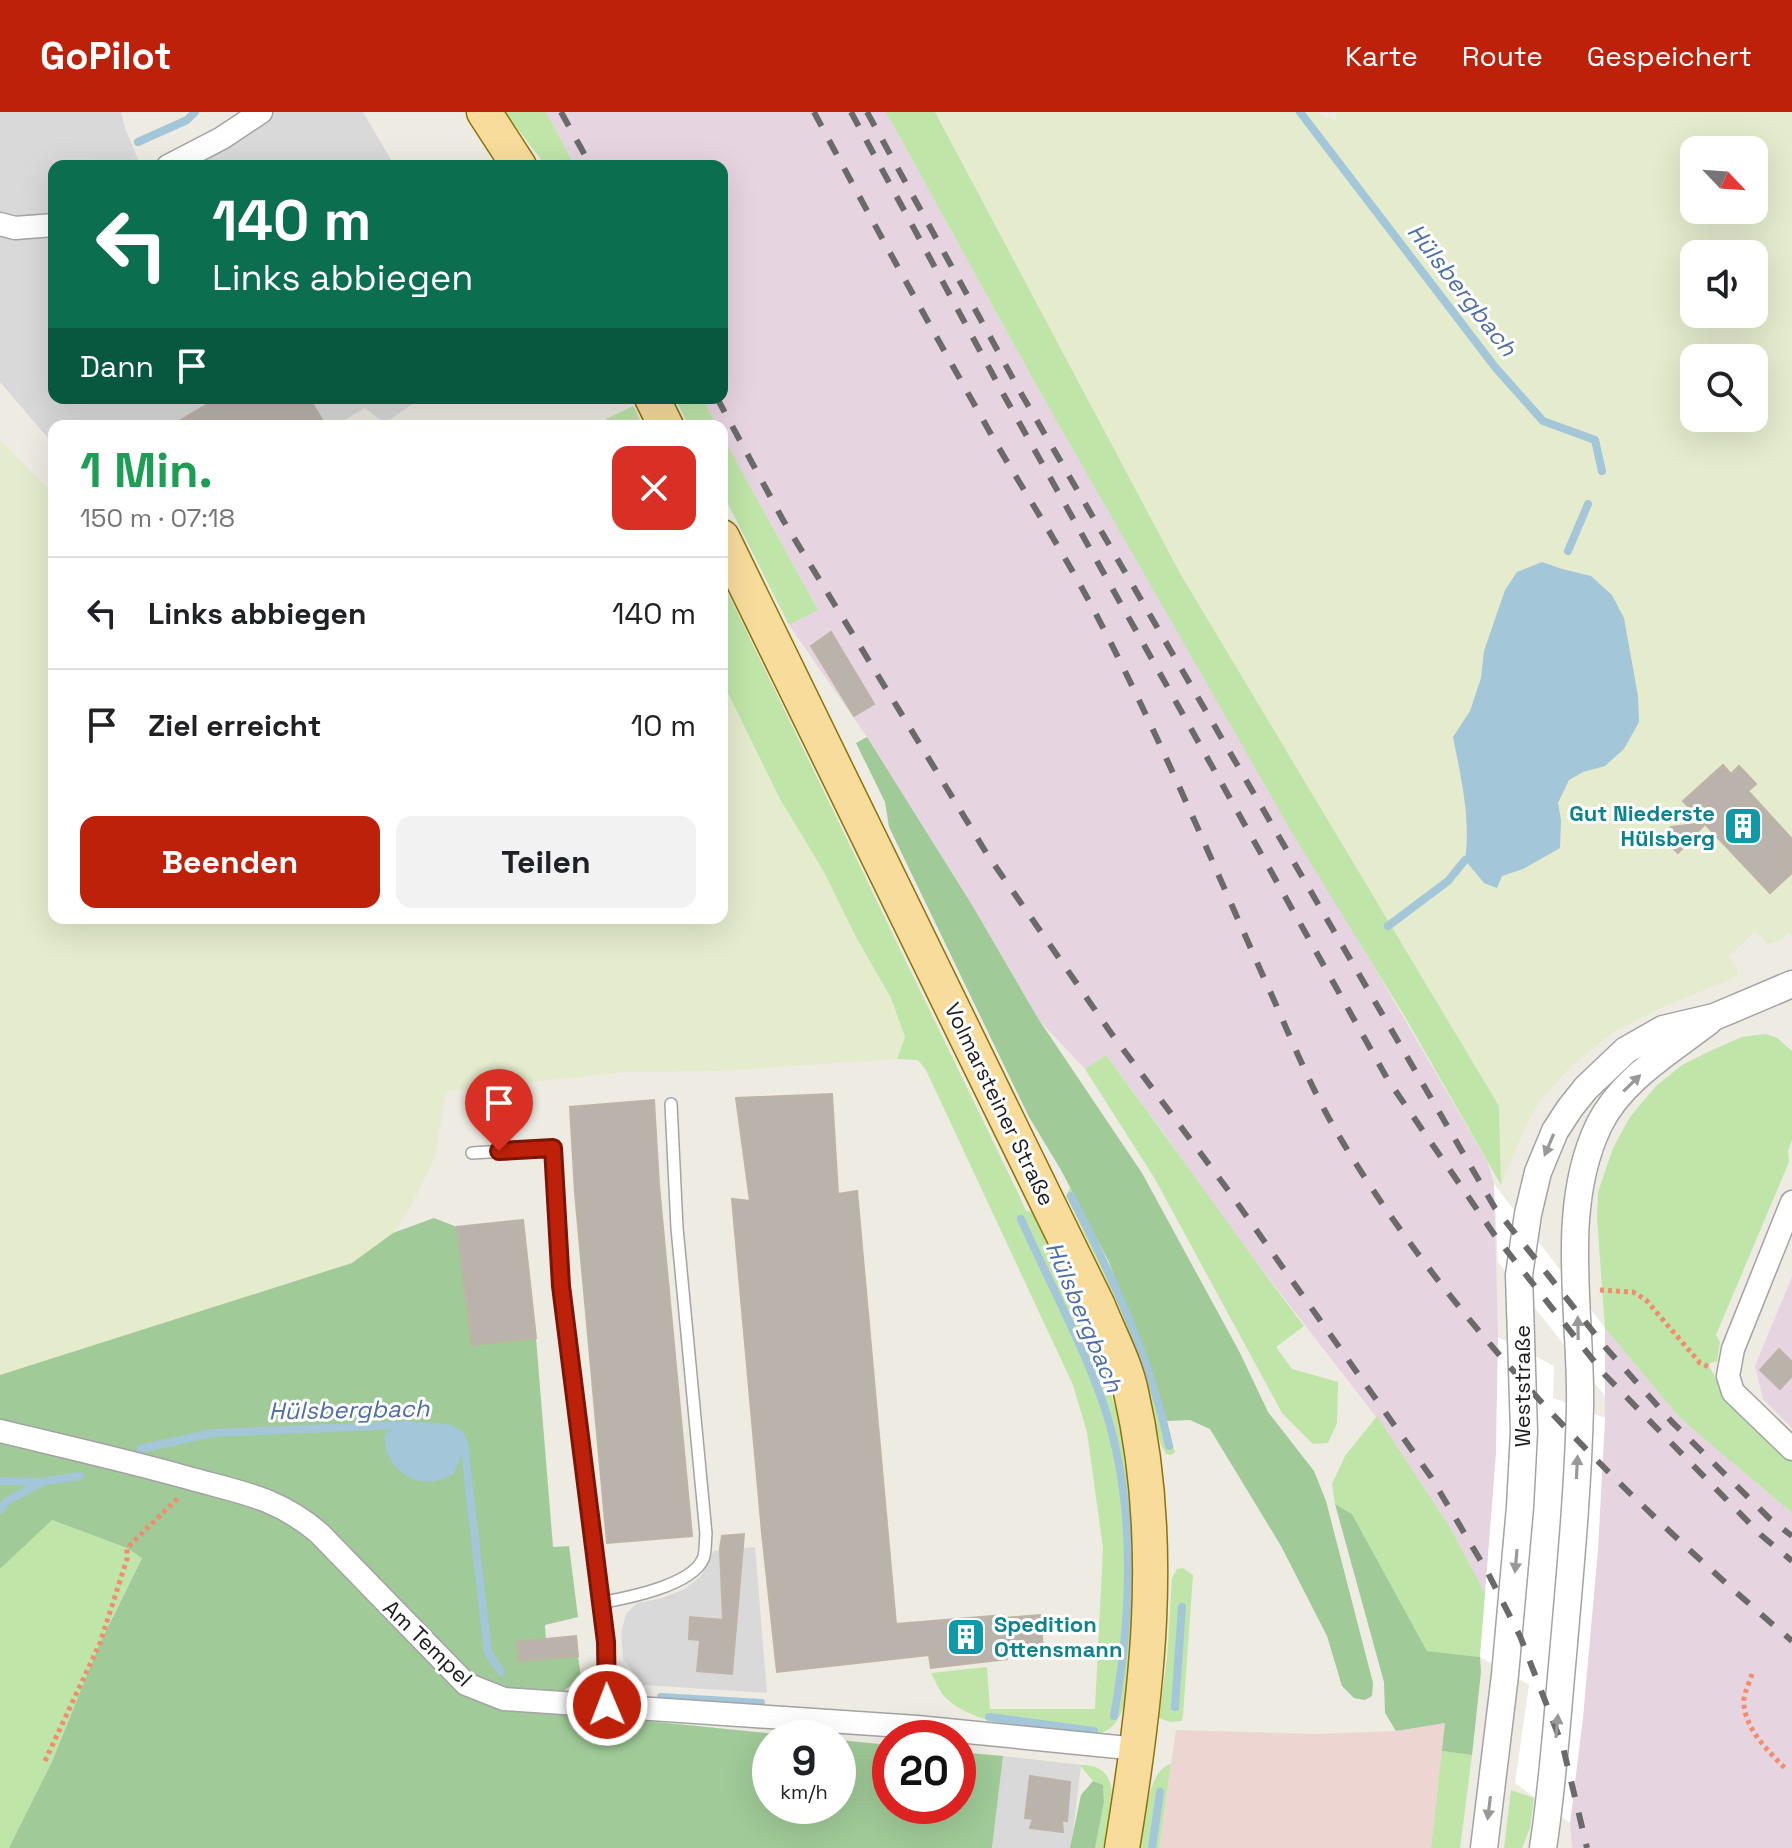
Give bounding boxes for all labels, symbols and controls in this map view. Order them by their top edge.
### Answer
text: GoPilot [40,32,172,80]
text: Karte [1345,38,1418,74]
text: Route [1462,38,1543,74]
text: Gespeichert [1587,38,1752,74]
north arrow [1680,136,1768,224]
map controls [1680,136,1768,432]
text: 140 m [212,185,371,256]
icon: left [80,192,184,296]
water label: Hülsbergbach [1401,217,1525,364]
button: sound [1680,240,1768,328]
text: Links abbiegen [212,255,473,301]
icon: arrive [170,344,214,388]
button: search [1680,344,1768,432]
text: Dann [80,347,154,386]
text: 1 Min. [80,440,213,501]
button: close [612,446,696,530]
text: 150 m · 07:18 [80,501,235,535]
icon: left [80,591,124,635]
text: Links abbiegen [148,594,366,633]
text: 140 m [612,594,696,633]
icon: arrive [80,703,124,747]
text: Ziel erreicht [148,706,321,745]
text: 10 m [631,706,696,745]
place label: Gut Niederste Hülsberg [1569,799,1715,852]
building icon: Gut Niederste Hülsberg [1722,805,1764,847]
button: Beenden [80,816,380,908]
button: Teilen [396,816,696,908]
street label: Volmarsteiner Straße [939,998,1061,1210]
pin [465,1069,533,1151]
one-way arrow [1622,1074,1641,1092]
icon: arrive [477,1081,521,1125]
one-way arrow [1543,1133,1556,1157]
water label: Hülsbergbach [1039,1237,1131,1398]
one-way arrow [1572,1315,1585,1340]
street label: Weststraße [1508,1325,1536,1447]
water label: Hülsbergbach [268,1393,431,1426]
one-way arrow [1571,1454,1584,1479]
one-way arrow [1509,1548,1522,1573]
street label: Am Tempel [378,1594,478,1692]
place label: Spedition Ottensmann [994,1610,1122,1663]
building icon: Spedition Ottensmann [945,1616,987,1658]
position arrow [565,1663,649,1747]
one-way arrow [1550,1713,1563,1738]
speed limit sign: 20 [872,1720,976,1824]
text: 9 [792,1736,816,1787]
text: km/h [780,1779,828,1805]
one-way arrow [1482,1796,1495,1821]

